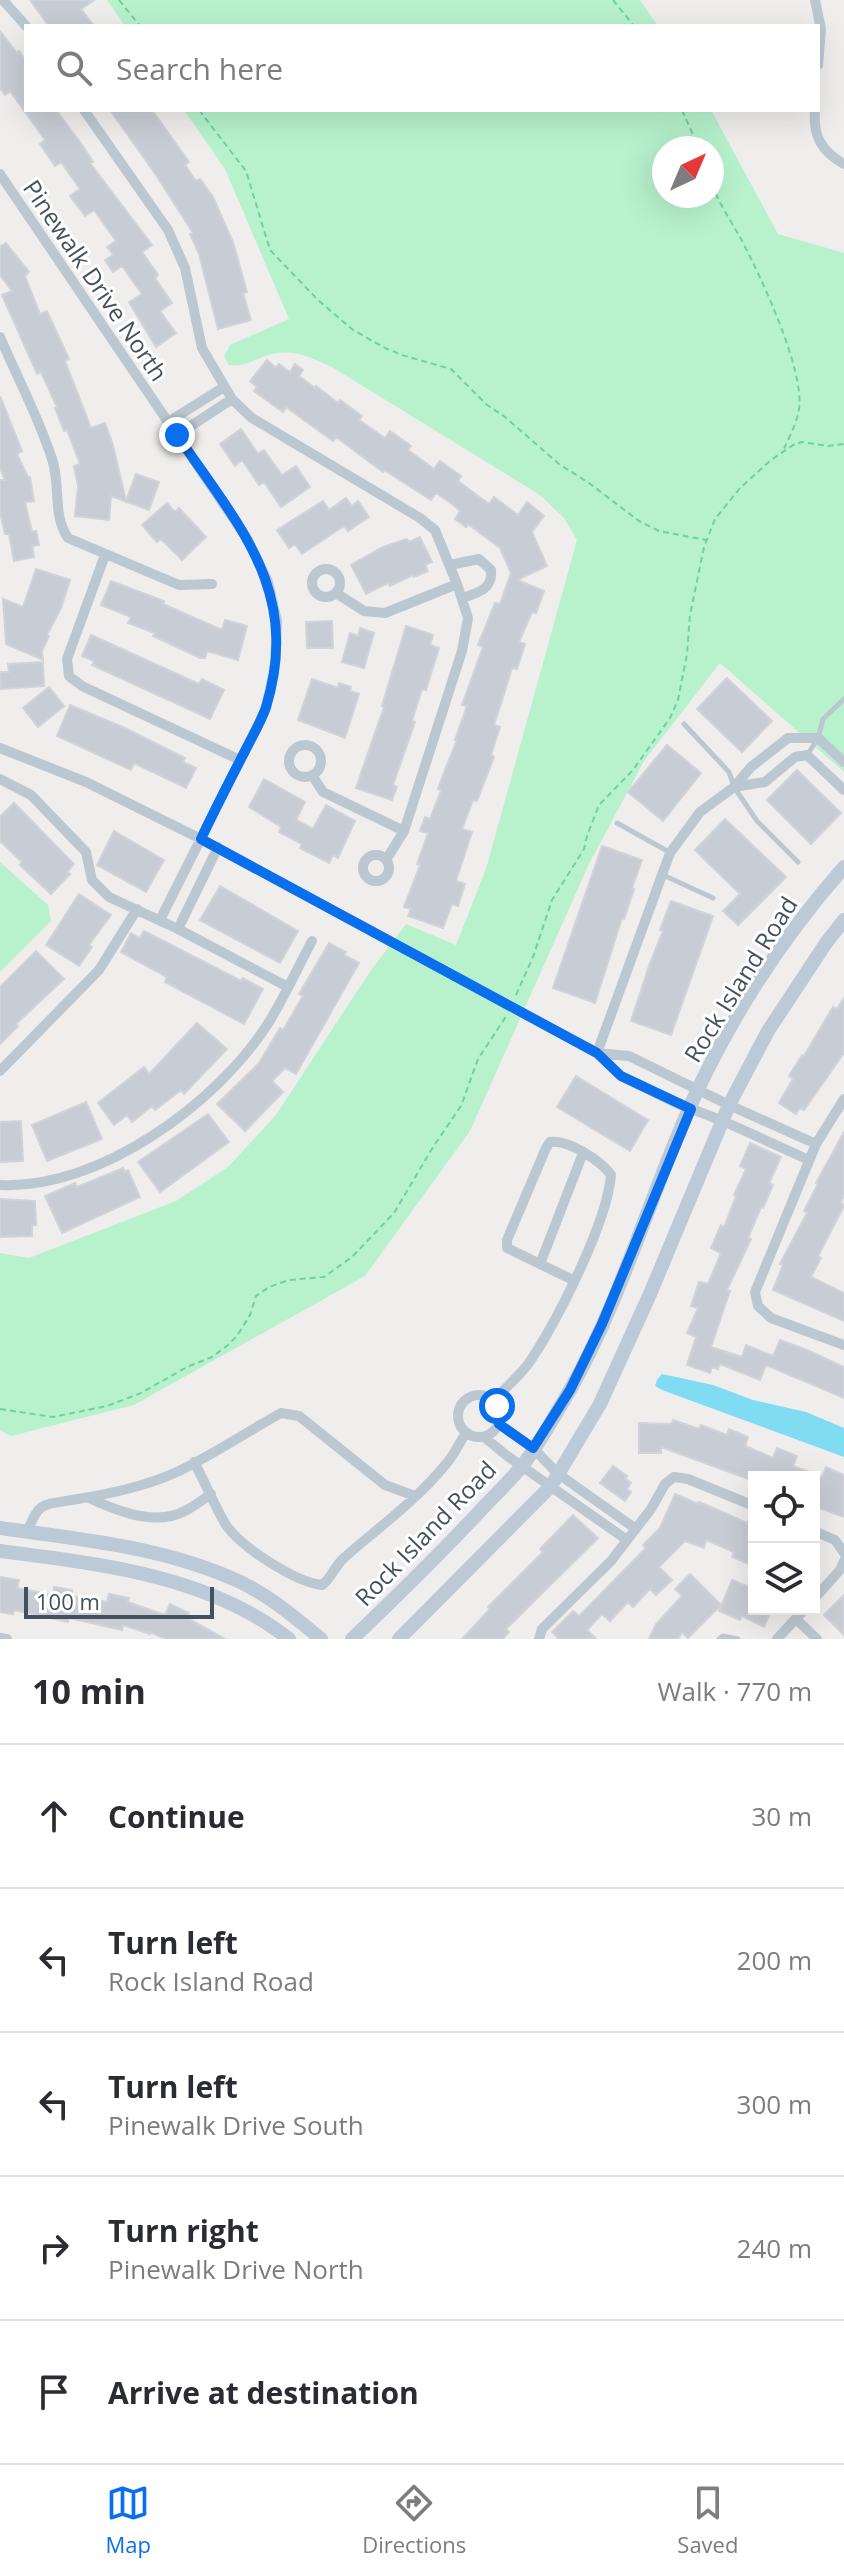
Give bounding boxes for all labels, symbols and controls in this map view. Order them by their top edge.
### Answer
search box [24,24,820,112]
icon: search [52,46,96,90]
text: Search here [116,48,283,89]
north arrow [652,136,724,208]
street label: Pinewalk Drive North [16,173,176,387]
route end [159,417,195,453]
street label: Rock Island Road [676,890,804,1068]
route start [479,1388,515,1424]
street label: Rock Island Road [347,1453,503,1613]
map controls [748,1471,820,1615]
button: locate [748,1471,820,1543]
button: layers [748,1543,820,1615]
scale bar [24,1583,214,1619]
text: 100 m [36,1586,100,1616]
text: 10 min [32,1668,146,1714]
text: Walk · 770 m [658,1673,812,1709]
icon: ahead [32,1794,76,1838]
text: Continue [108,1796,245,1837]
text: 30 m [751,1798,812,1834]
text: Turn left [108,1922,238,1963]
icon: left [32,1938,76,1982]
text: 200 m [737,1942,812,1978]
text: Rock Island Road [108,1963,314,1999]
text: Turn left [108,2066,238,2107]
icon: left [32,2082,76,2126]
text: 300 m [737,2086,812,2122]
text: Pinewalk Drive South [108,2107,364,2143]
text: Turn right [108,2210,259,2251]
icon: right [32,2226,76,2270]
text: 240 m [737,2230,812,2266]
text: Pinewalk Drive North [108,2251,364,2287]
icon: arrive [32,2370,76,2414]
text: Arrive at destination [108,2372,419,2413]
tab: Map [106,2481,151,2559]
tab: Directions [362,2481,466,2559]
tab: Saved [677,2481,738,2559]

